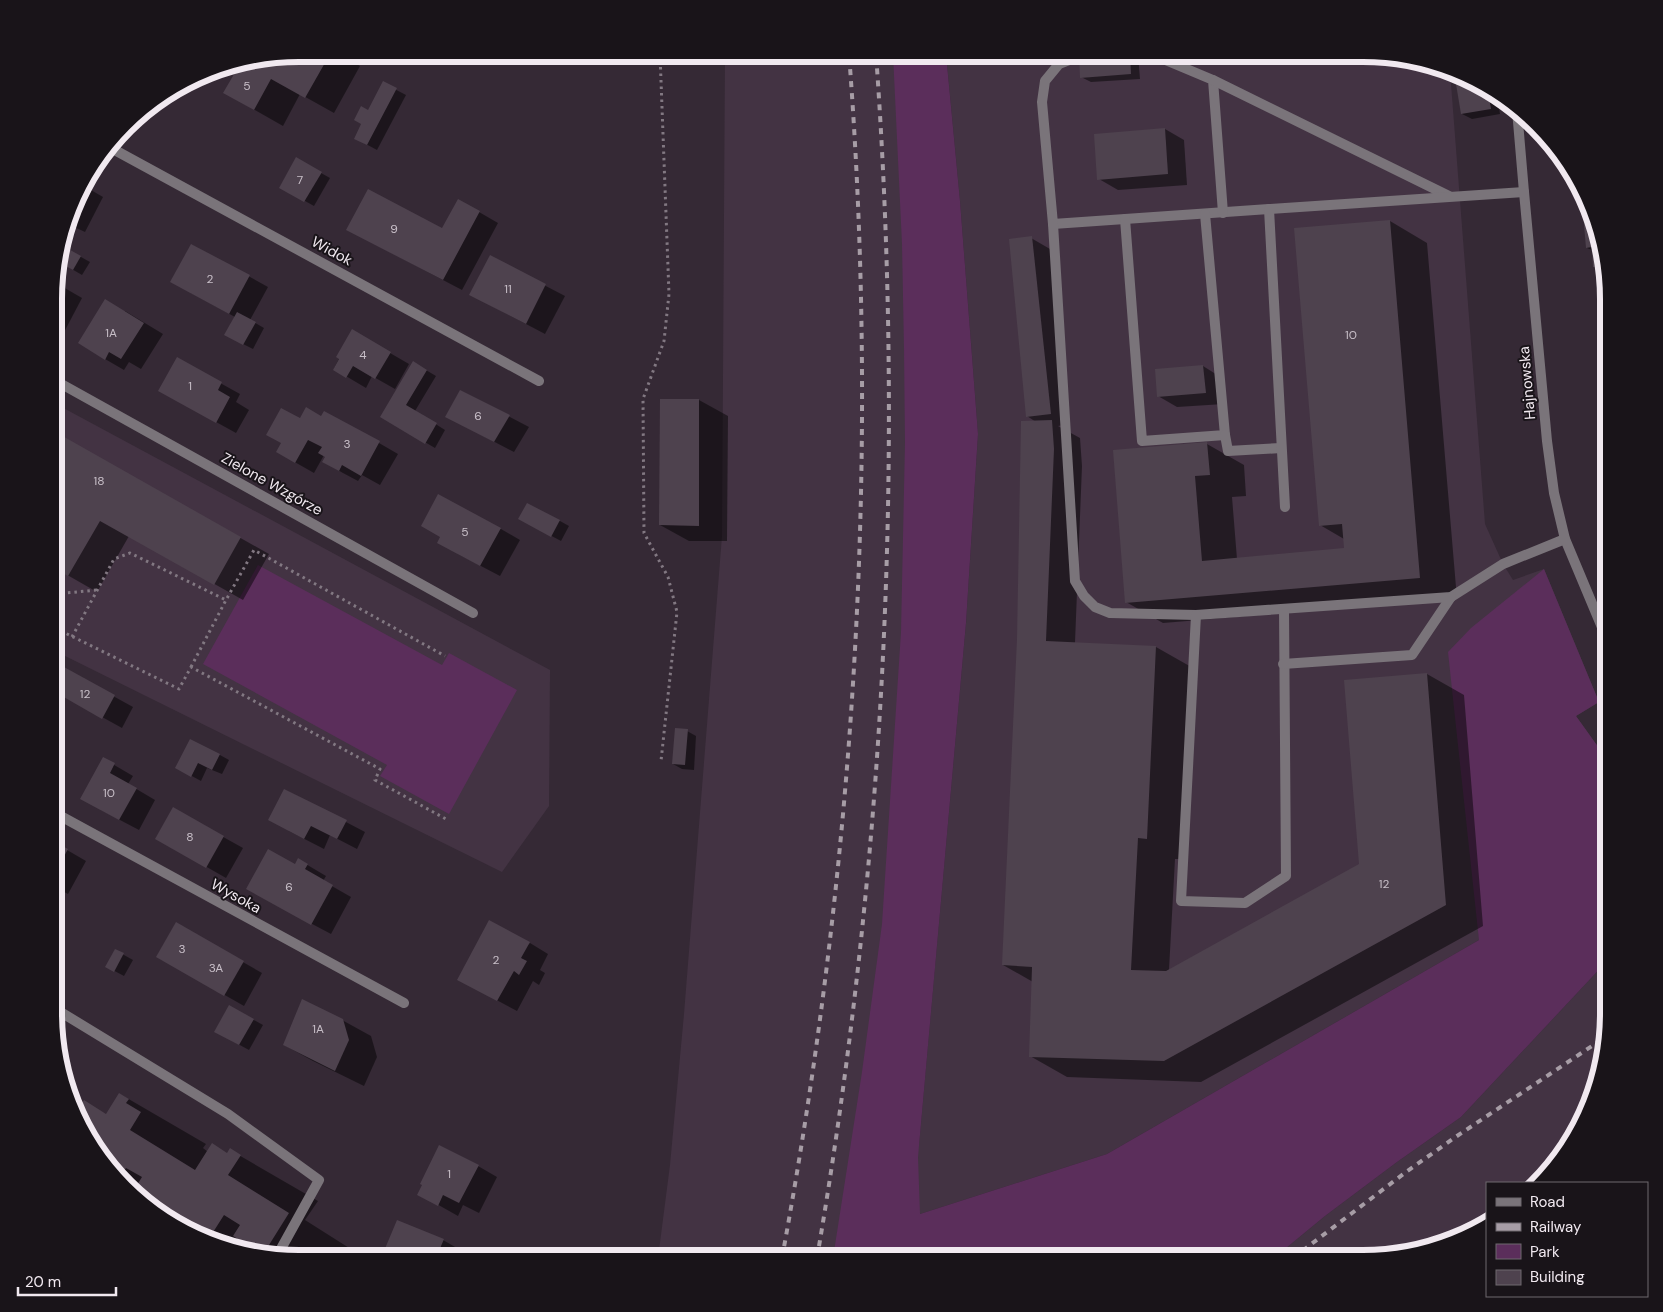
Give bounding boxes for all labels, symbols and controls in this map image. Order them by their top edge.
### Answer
house number: 5 [243,78,251,94]
house number: 7 [297,172,303,188]
house number: 9 [390,221,398,237]
street label: Widok [308,232,356,271]
house number: 2 [207,271,214,287]
house number: 11 [504,281,512,297]
house number: 1A [105,325,117,341]
house number: 10 [1345,327,1357,343]
street label: Hajnowska [1514,345,1540,421]
house number: 4 [359,347,367,363]
house number: 1 [188,378,192,394]
house number: 6 [474,408,482,424]
house number: 3 [343,436,351,452]
street label: Zielone Wzgórze [218,448,326,520]
house number: 18 [93,473,105,489]
house number: 5 [461,524,469,540]
house number: 12 [80,686,90,702]
house number: 10 [103,785,115,801]
house number: 8 [186,829,194,845]
street label: Wysoka [207,874,265,918]
house number: 12 [1379,876,1389,892]
house number: 6 [285,879,293,895]
house number: 3 [178,941,186,957]
house number: 2 [493,952,500,968]
house number: 3A [209,960,223,976]
house number: 1A [312,1021,324,1037]
house number: 1 [447,1166,451,1182]
legend [1486,1182,1648,1297]
text: Road [1530,1192,1565,1212]
text: Railway [1530,1217,1582,1237]
text: Park [1530,1242,1560,1262]
scale bar [18,1264,115,1296]
text: Building [1530,1267,1585,1287]
text: 20 m [25,1272,61,1292]

